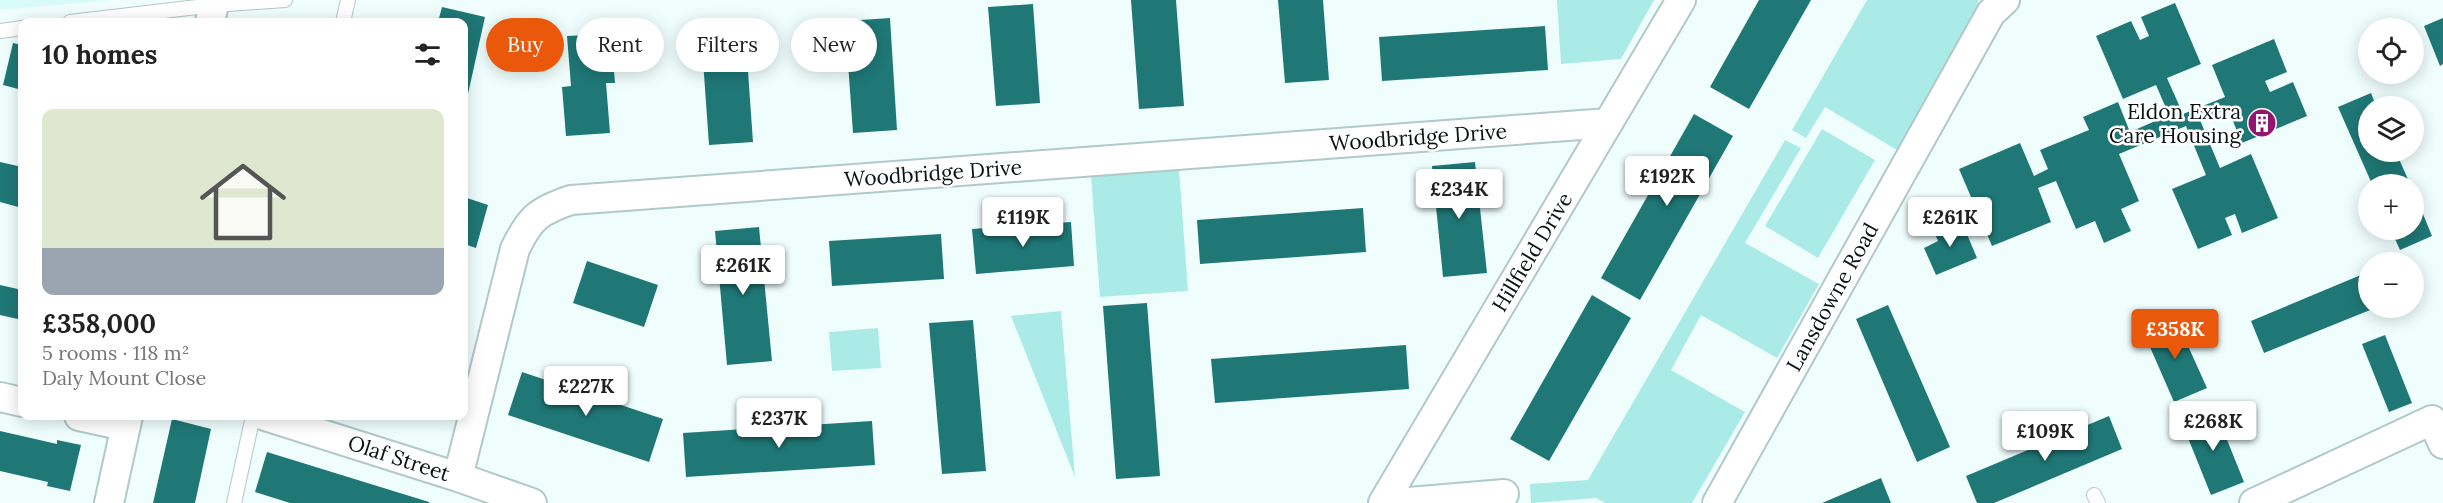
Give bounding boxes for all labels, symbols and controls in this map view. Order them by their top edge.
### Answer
chip: Buy [486,18,564,72]
chip: Rent [576,18,664,72]
chip: Filters [676,18,779,72]
chip: New [791,18,877,72]
map controls [2358,18,2424,318]
button: locate [2358,18,2424,84]
text: 10 homes [42,38,157,71]
icon: filters [411,38,444,71]
button: layers [2358,96,2424,162]
place label: Eldon Extra Care Housing [2109,98,2241,149]
building icon: Eldon Extra Care Housing [2246,107,2278,139]
street label: Woodbridge Drive [1328,117,1508,157]
icon: home [189,148,297,256]
street label: Woodbridge Drive [843,153,1023,193]
pin: £192K [1625,156,1709,207]
text: £192K [1639,163,1695,188]
pin: £234K [1417,169,1501,220]
button: + [2358,174,2424,240]
text: £234K [1430,176,1488,201]
street label: Hillfield Drive [1486,187,1578,317]
pin: £119K [981,197,1065,248]
pin: £261K [1908,197,1992,248]
text: £119K [996,204,1050,229]
text: £261K [1922,204,1978,229]
street label: Lansdowne Road [1780,218,1884,376]
pin: £261K [701,245,785,296]
text: £261K [715,252,771,277]
button: − [2358,252,2424,318]
text: £358,000 [42,307,156,340]
pin: £358K [2133,309,2217,360]
text: £358K [2145,316,2205,341]
text: 5 rooms · 118 m² [42,340,189,365]
text: Daly Mount Close [42,365,206,390]
pin: £227K [544,366,628,417]
text: £227K [558,373,614,398]
pin: £237K [737,398,821,449]
pin: £268K [2171,401,2255,452]
text: £237K [751,405,807,430]
text: £268K [2183,408,2243,433]
pin: £109K [2003,411,2087,462]
text: £109K [2016,418,2074,443]
street label: Olaf Street [345,429,454,487]

